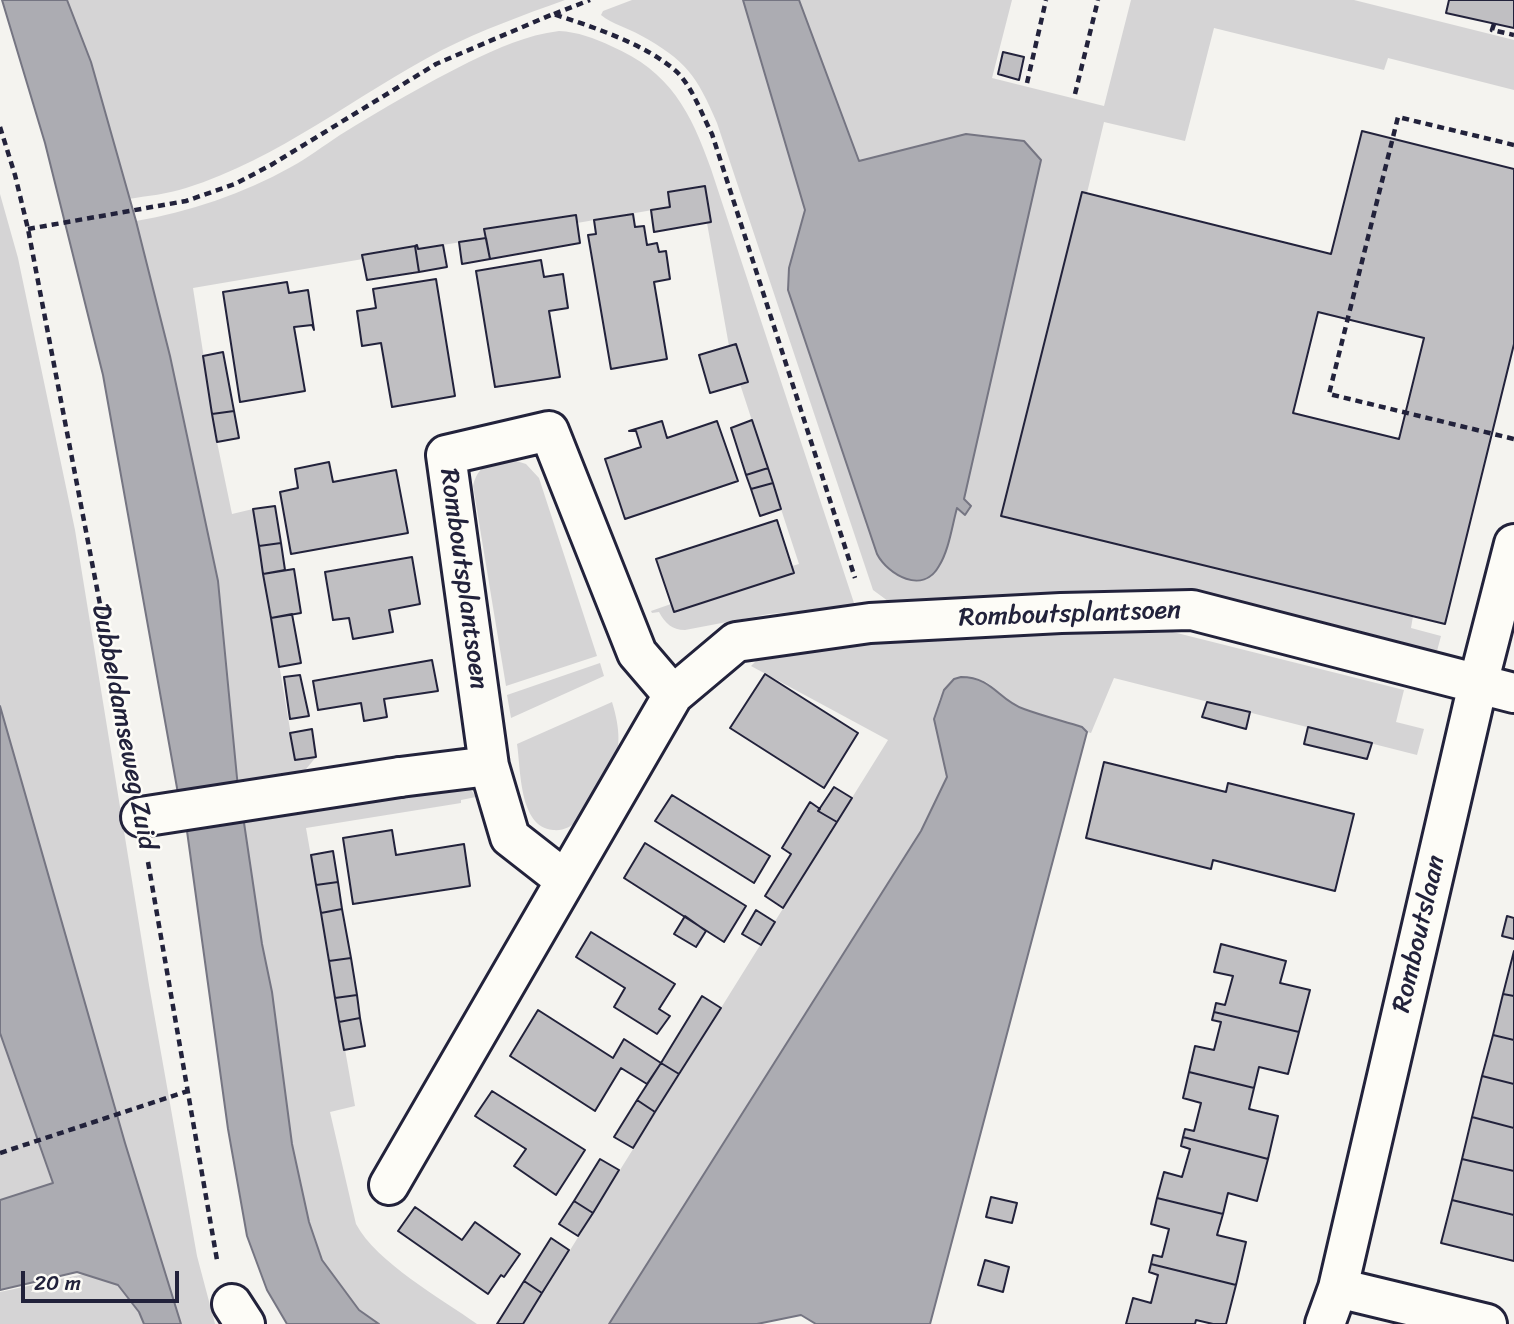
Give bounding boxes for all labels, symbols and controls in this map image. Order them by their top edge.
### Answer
street label: Romboutsplantsoen [432,467,494,691]
street label: Romboutsplantsoen [958,596,1182,634]
street label: Dubbeldamseweg Zuid [84,602,162,852]
street label: Romboutslaan [1387,853,1453,1015]
scale bar [24,1258,182,1302]
text: 20 m [34,1264,81,1302]

